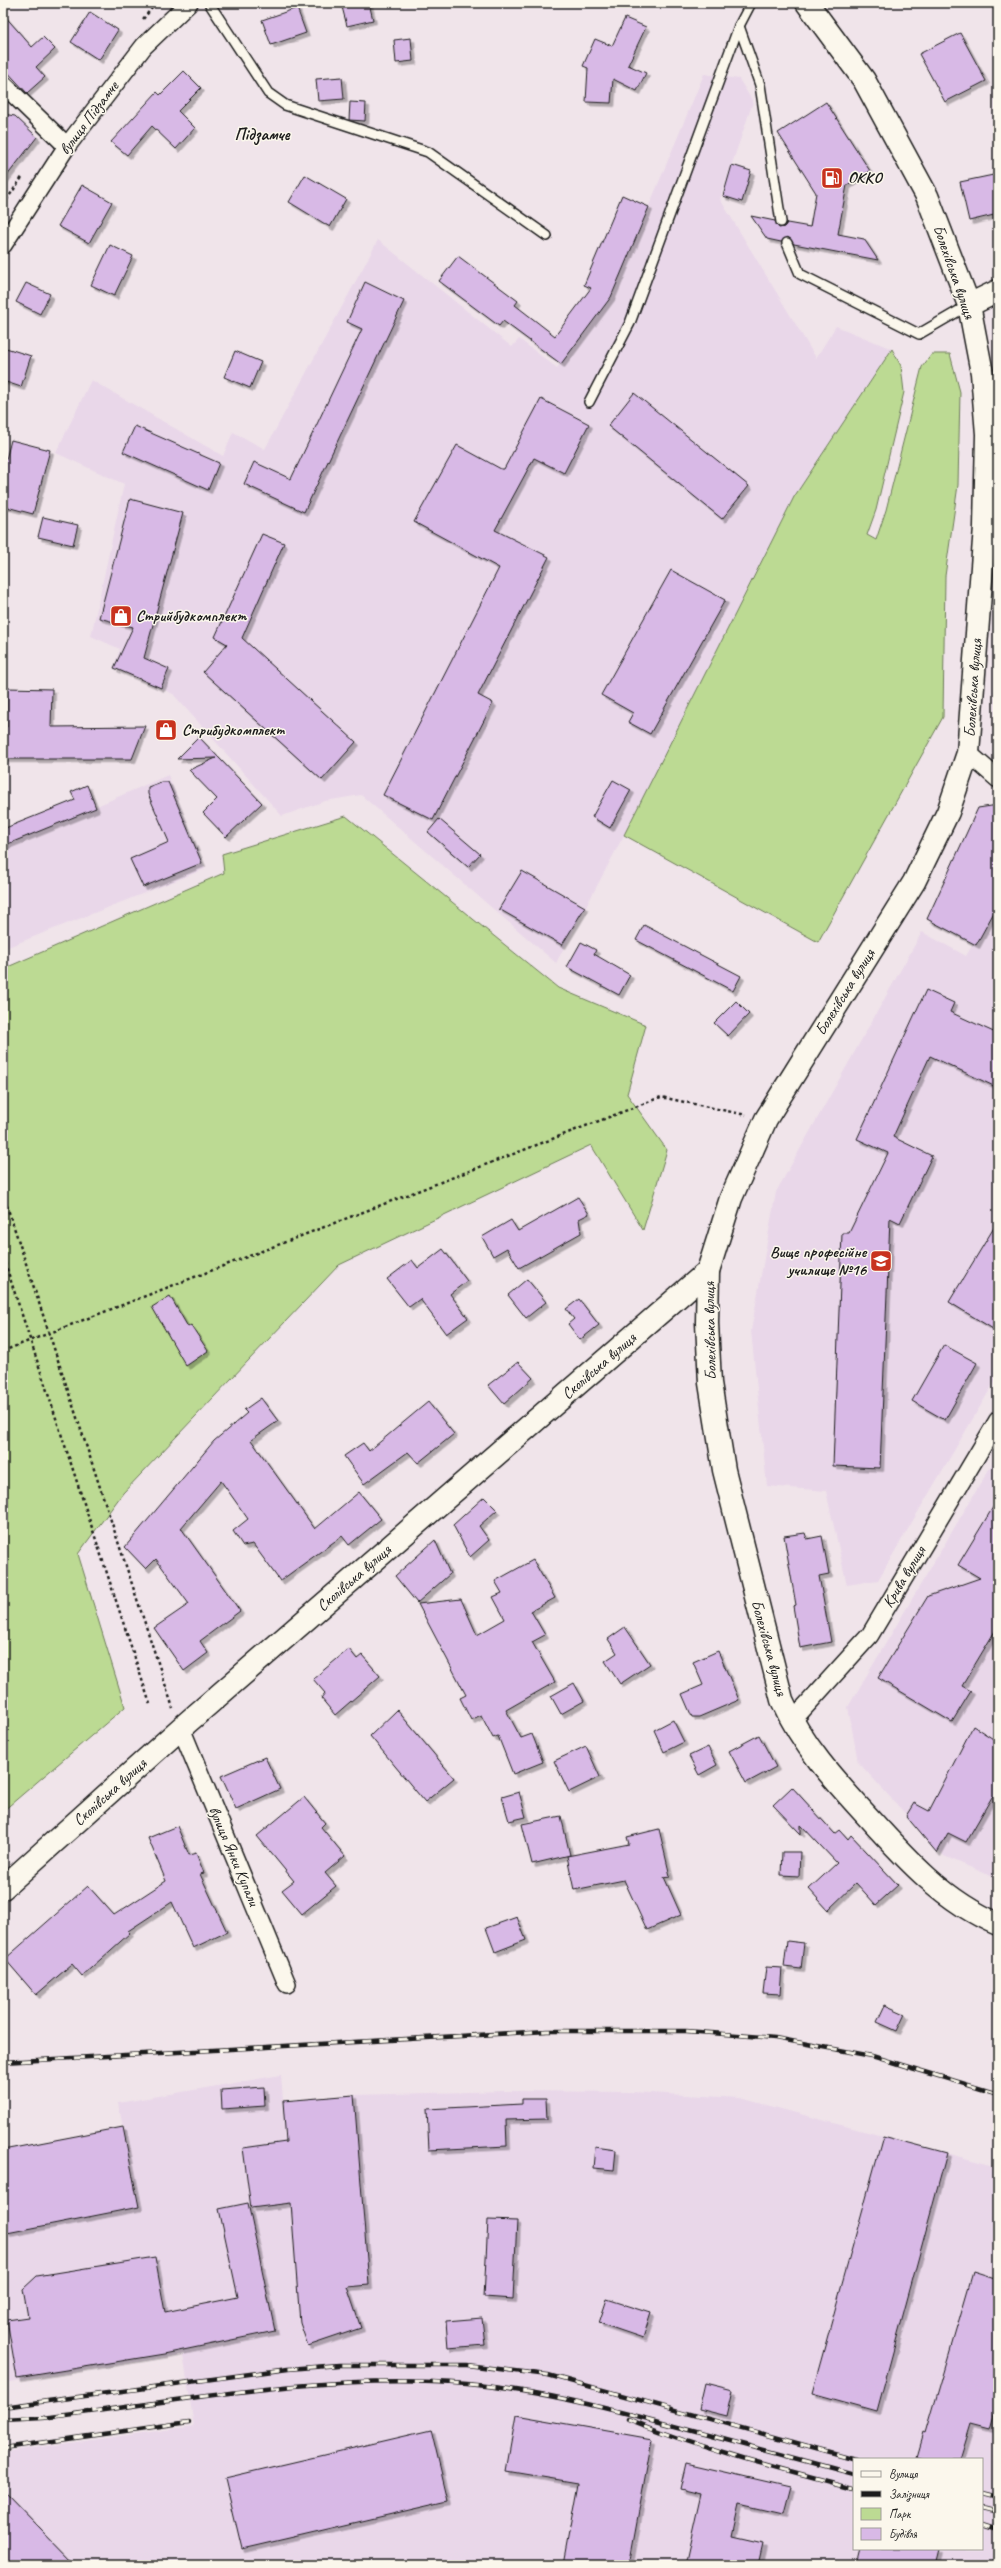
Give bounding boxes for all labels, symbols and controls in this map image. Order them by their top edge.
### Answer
street label: вулиця Підзамче [55,76,124,159]
district label: Підзамче [234,124,291,146]
fuel station icon: ОККО [819,165,845,191]
place label: ОККО [848,168,884,188]
street label: Болехівська вулиця [929,222,980,323]
shop icon: Стрийбудкомплект [108,603,134,629]
place label: Стрийбудкомплект [136,606,248,626]
street label: Болехівська вулиця [960,637,986,738]
shop icon: Стрибудкомплект [153,717,179,743]
place label: Стрибудкомплект [182,720,285,740]
street label: Болехівська вулиця [810,944,880,1039]
place label: Вище професійне училище №16 [770,1242,868,1280]
school or university icon: Вище професійне училище №16 [868,1248,894,1274]
street label: Болехівська вулиця [699,1280,721,1380]
street label: Сколівська вулиця [558,1327,641,1404]
street label: Сколівська вулиця [313,1539,396,1616]
street label: Крива вулиця [878,1542,931,1611]
street label: Болехівська вулиця [747,1598,792,1699]
street label: Сколівська вулиця [69,1753,152,1830]
street label: вулиця Янки Купали [204,1803,264,1910]
legend [853,2458,983,2550]
text: Вулиця [889,2466,918,2482]
text: Залізниця [889,2486,930,2502]
text: Парк [889,2506,912,2522]
text: Будівля [889,2526,918,2542]

